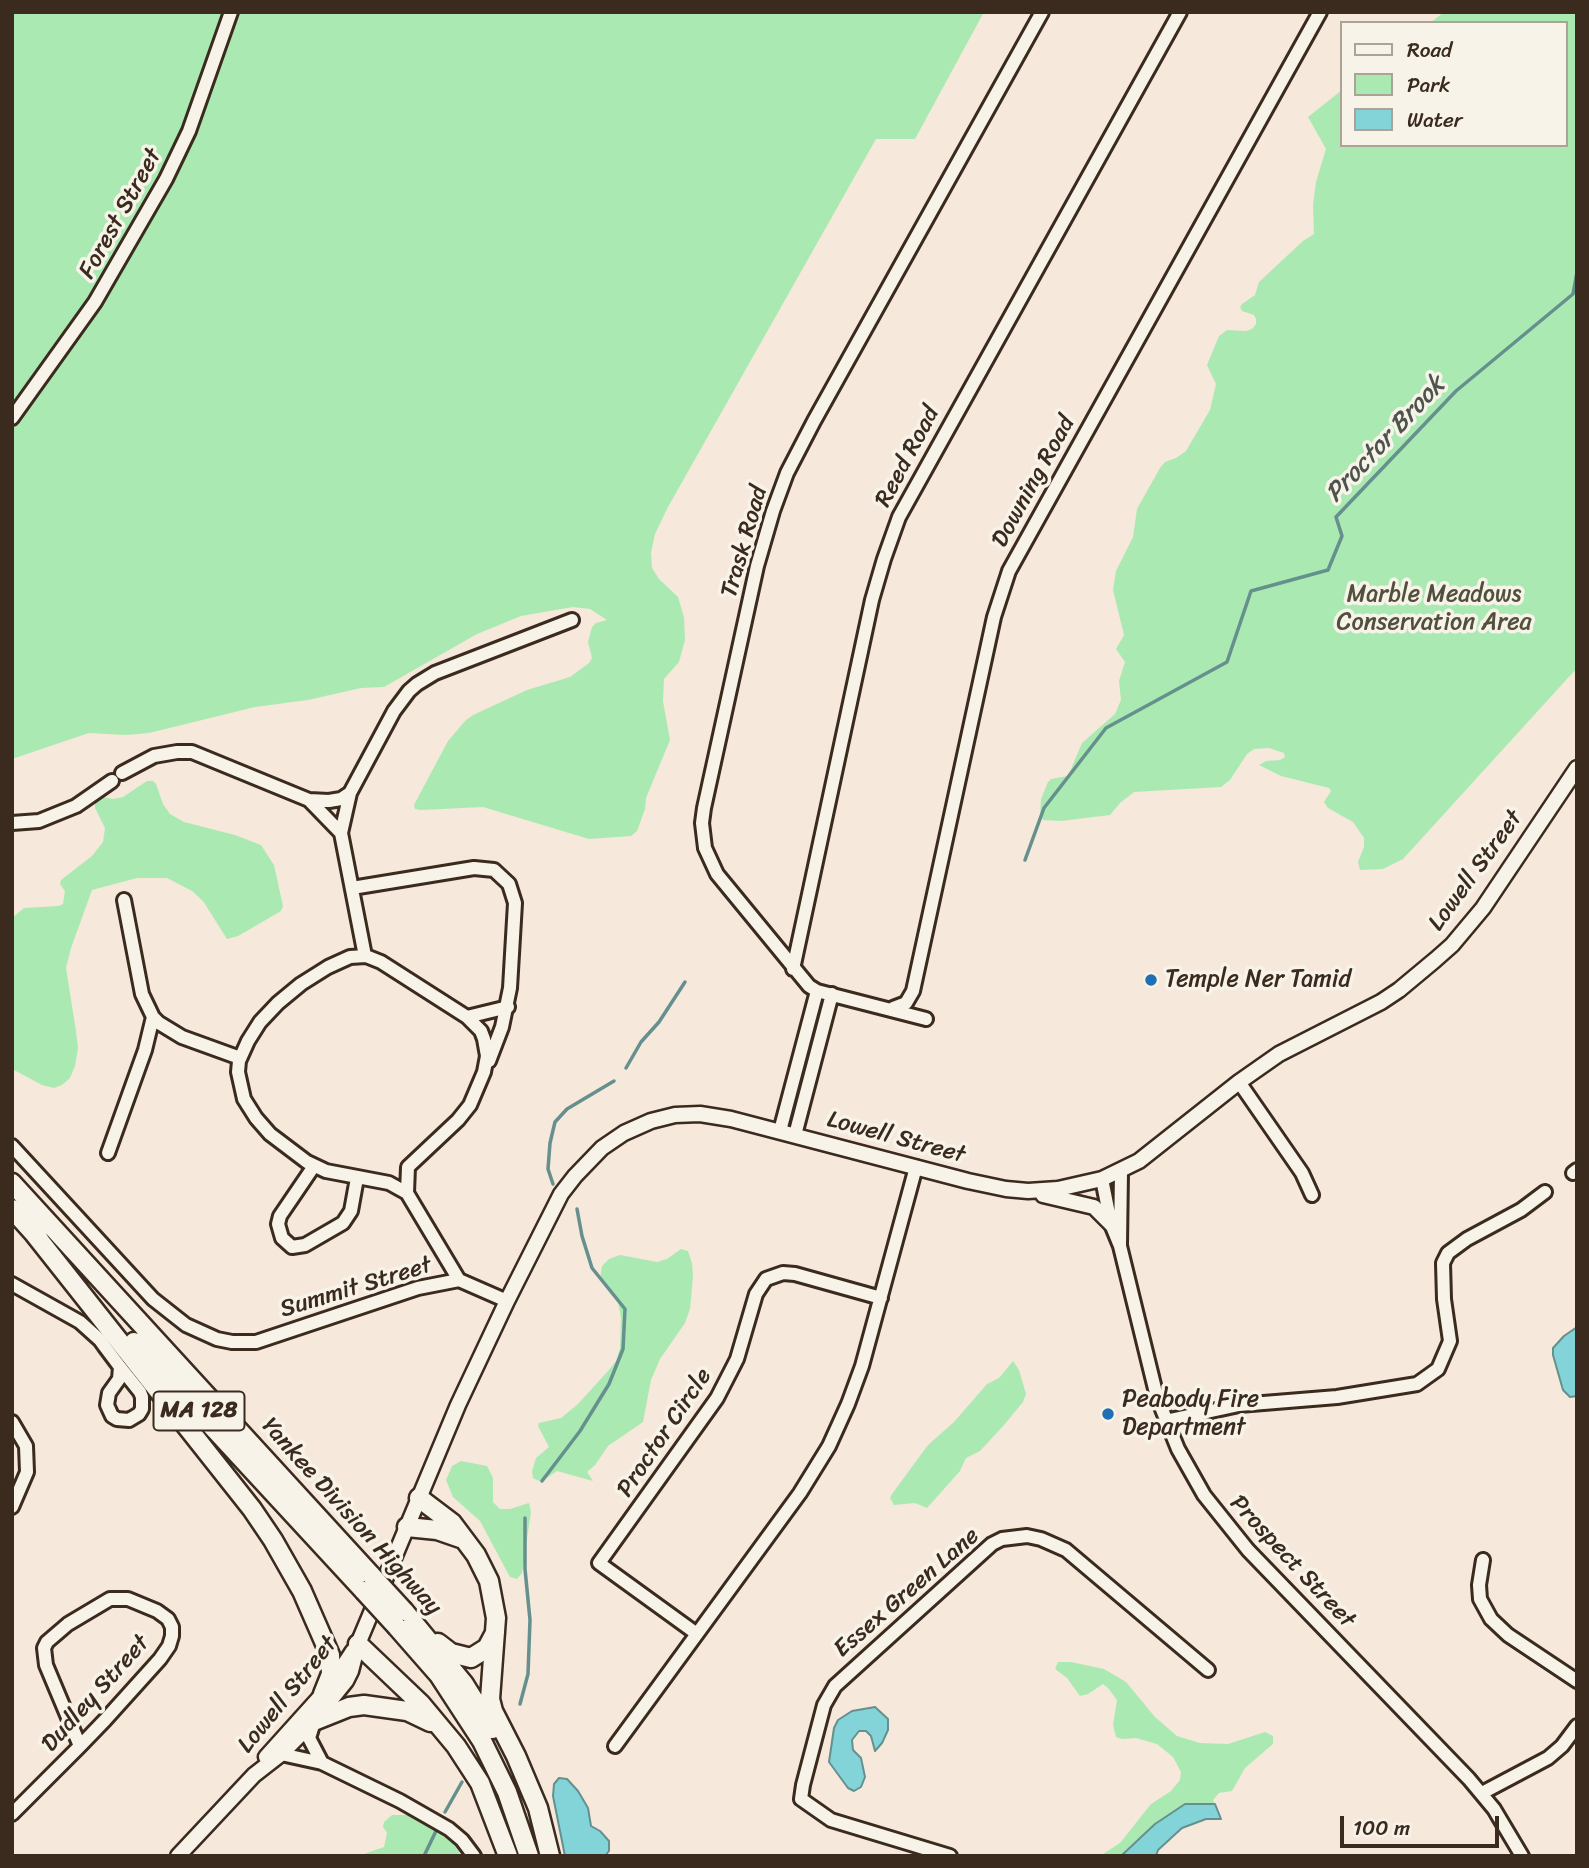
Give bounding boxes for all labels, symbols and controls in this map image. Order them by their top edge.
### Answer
legend [1340,21,1568,147]
text: Road [1407,31,1452,69]
text: Park [1407,66,1450,104]
text: Water [1407,101,1462,139]
street label: Forest Street [73,144,169,284]
water label: Proctor Brook [1320,370,1452,510]
street label: Reed Road [870,402,946,512]
street label: Downing Road [986,411,1082,553]
street label: Trask Road [715,483,775,601]
park label: Marble Meadows Conservation Area [1336,581,1532,637]
street label: Lowell Street [1423,805,1529,937]
place label: Temple Ner Tamid [1165,966,1351,994]
marker: Temple Ner Tamid [1143,972,1159,988]
street label: Lowell Street [824,1106,968,1170]
street label: Summit Street [277,1251,435,1325]
street label: Proctor Circle [611,1363,719,1503]
place label: Peabody Fire Department [1122,1386,1259,1442]
road number: MA 128 [154,1392,244,1430]
marker: Peabody Fire Department [1100,1406,1116,1422]
street label: Yankee Division Highway [255,1412,447,1622]
street label: Prospect Street [1223,1490,1361,1634]
street label: Essex Green Lane [828,1522,986,1664]
street label: Dudley Street [36,1630,156,1758]
street label: Lowell Street [232,1631,344,1759]
scale bar [1344,1801,1503,1845]
text: 100 m [1353,1809,1410,1847]

